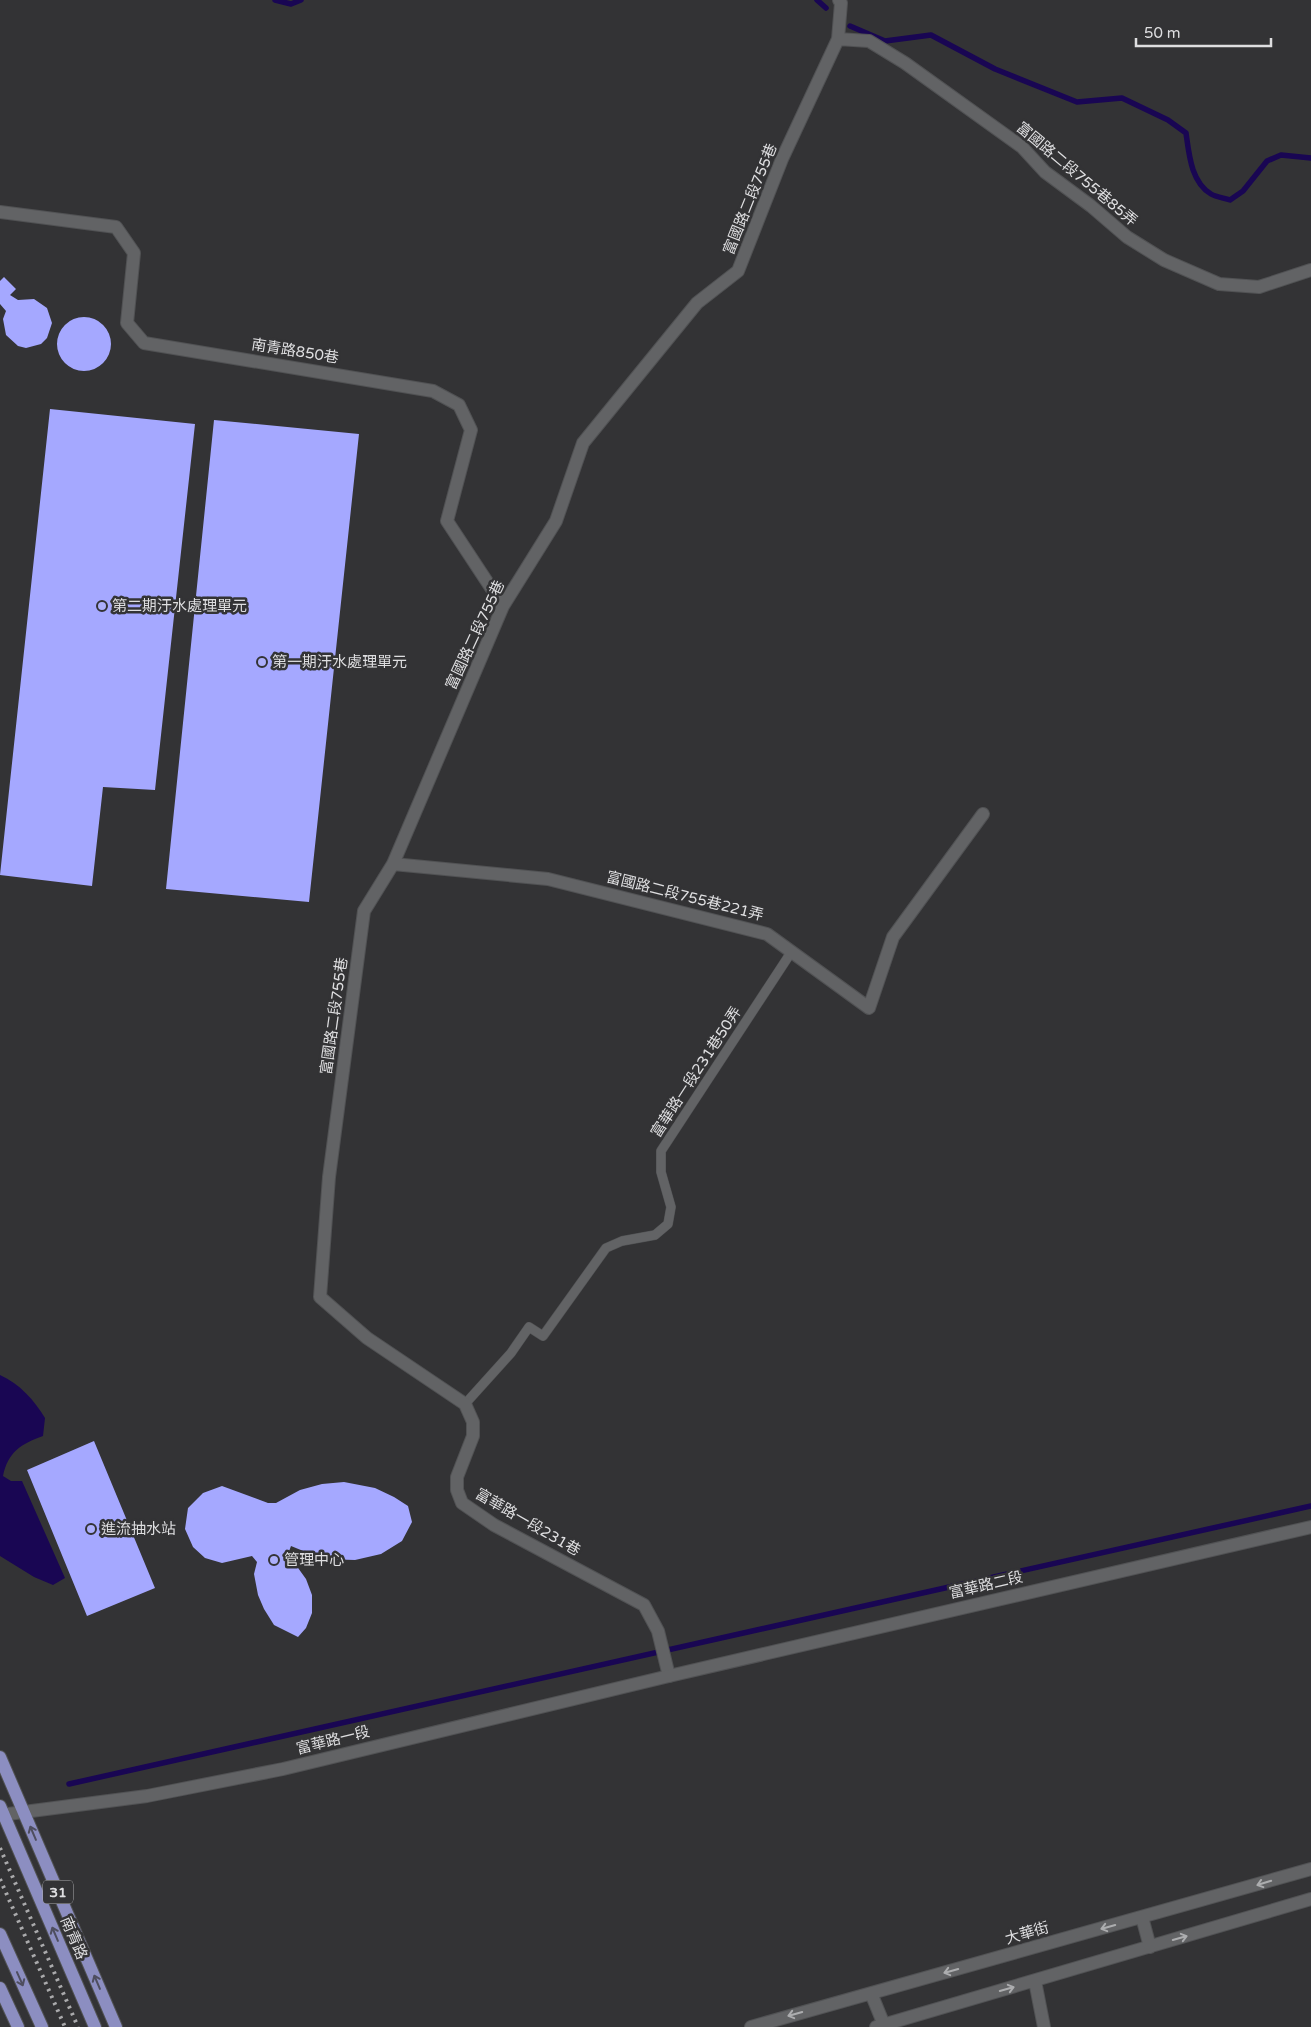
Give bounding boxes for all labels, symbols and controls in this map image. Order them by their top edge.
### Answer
scale bar [1136,15,1271,47]
text: 50 m [1144,24,1181,42]
street label: 富國路二段755巷85弄 [1013,118,1141,230]
street label: 富國路二段755巷 [720,141,780,257]
street label: 南青路850巷 [250,335,340,367]
street label: 富國路二段755巷 [442,578,508,692]
place label: 第二期汙水處理單元 [112,597,247,615]
marker: 第二期汙水處理單元 [96,600,108,612]
place label: 第一期汙水處理單元 [272,653,407,671]
marker: 第一期汙水處理單元 [256,656,268,668]
street label: 富國路二段755巷221弄 [604,868,766,924]
street label: 富國路二段755巷 [317,956,351,1076]
street label: 富華路一段231巷50弄 [647,1003,745,1141]
street label: 富華路一段231巷 [472,1485,584,1559]
place label: 進流抽水站 [101,1520,176,1538]
marker: 進流抽水站 [85,1523,97,1535]
place label: 管理中心 [284,1551,344,1569]
marker: 管理中心 [268,1554,280,1566]
street label: 富華路二段 [947,1568,1025,1602]
street label: 富華路一段 [294,1722,372,1758]
one-way arrow [27,1826,37,1841]
one-way arrow [1257,1878,1273,1888]
road number: 31 [43,1880,73,1904]
street label: 南青路 [57,1914,91,1962]
street label: 大華街 [1003,1918,1051,1948]
one-way arrow [1100,1923,1116,1932]
one-way arrow [50,1927,60,1942]
one-way arrow [1172,1932,1188,1942]
one-way arrow [944,1966,960,1976]
one-way arrow [16,1971,25,1986]
one-way arrow [91,1975,101,1990]
one-way arrow [999,1983,1015,1993]
one-way arrow [787,2010,803,2020]

